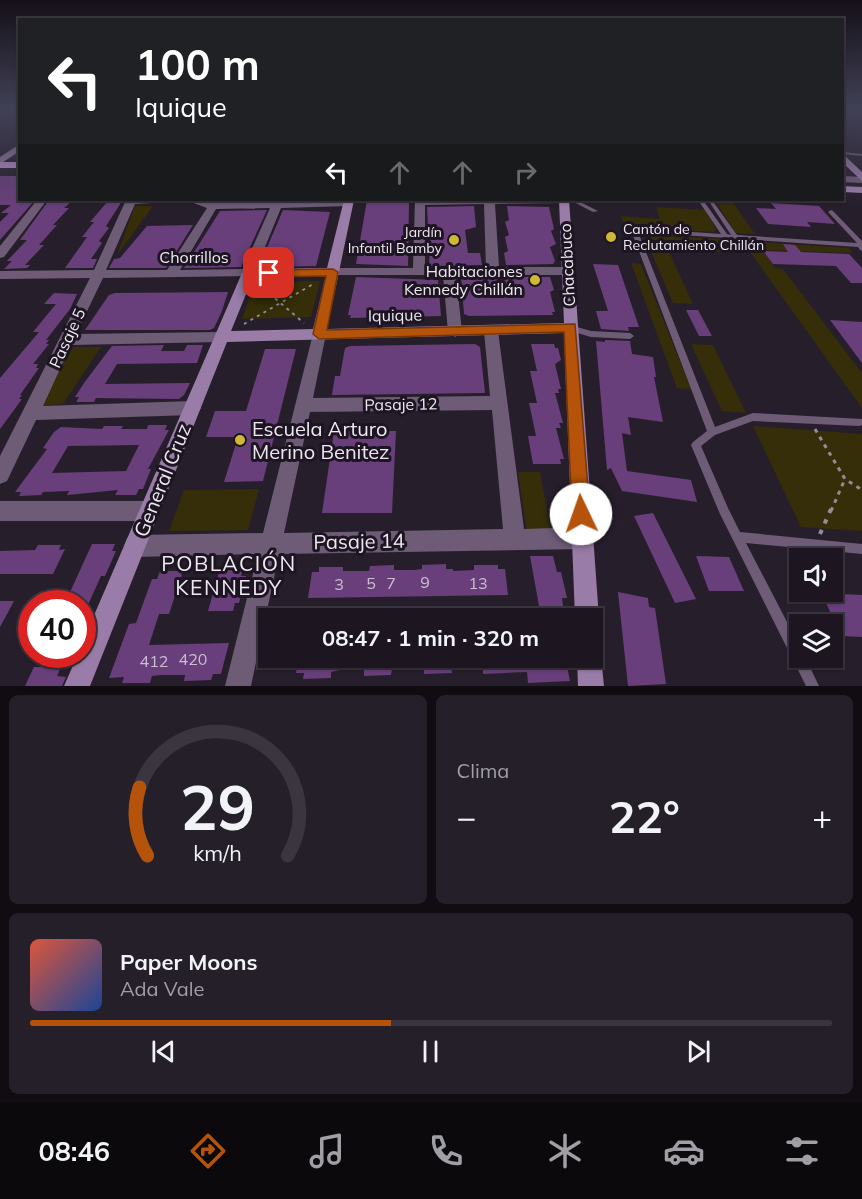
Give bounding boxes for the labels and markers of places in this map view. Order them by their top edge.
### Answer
place label: Cantón de Reclutamiento Chillán [623,220,764,254]
place label: Jardín Infantil Bamby [348,223,443,257]
marker: Cantón de Reclutamiento Chillán [604,230,618,244]
marker: Jardín Infantil Bamby [447,233,461,247]
pin [243,247,294,298]
place label: Habitaciones Kennedy Chillán [404,261,523,299]
marker: Habitaciones Kennedy Chillán [528,273,542,287]
place label: Escuela Arturo Merino Benitez [252,416,390,464]
marker: Escuela Arturo Merino Benitez [233,433,247,447]

